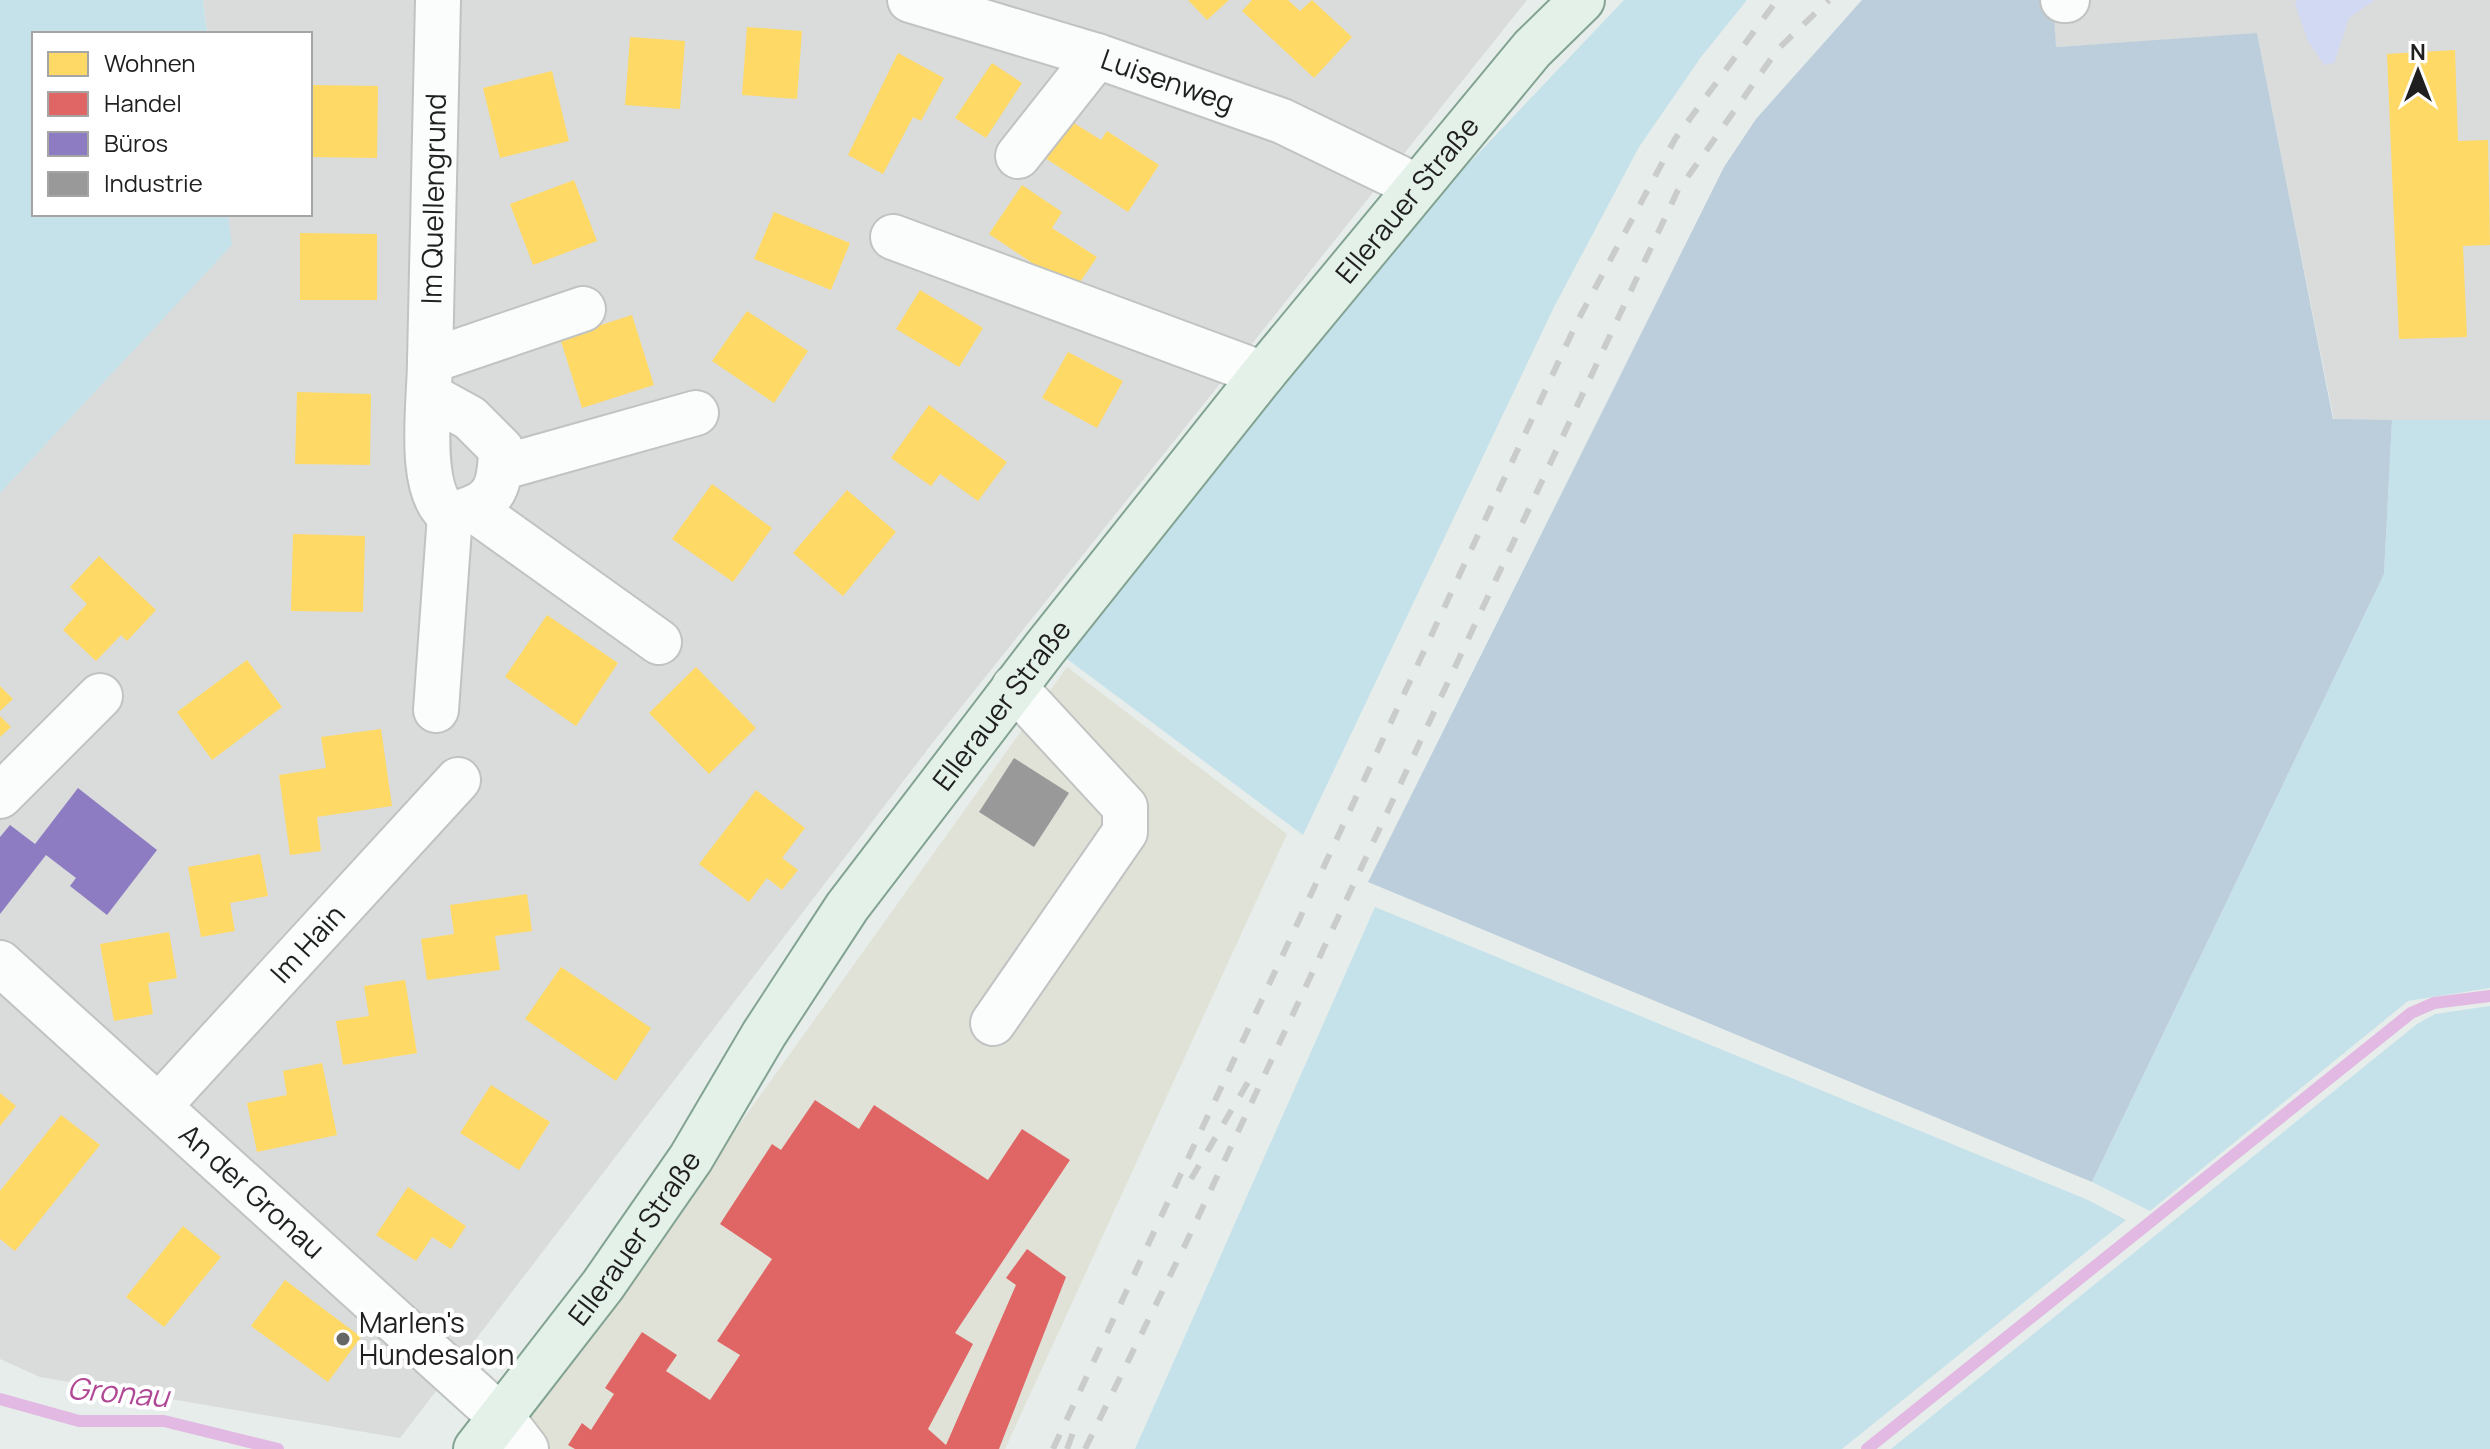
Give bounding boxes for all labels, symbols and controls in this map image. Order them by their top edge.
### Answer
legend [32,32,312,216]
north arrow [2378,32,2458,112]
text: N [2410,37,2426,67]
street label: Luisenweg [1096,39,1240,121]
text: Wohnen [104,46,196,79]
text: Handel [104,86,182,119]
street label: Im Quellengrund [411,93,454,305]
street label: Ellerauer Straße [1326,108,1487,290]
text: Büros [104,126,168,159]
text: Industrie [104,166,203,199]
street label: Ellerauer Straße [923,611,1079,798]
street label: Im Hain [261,896,353,991]
street label: An der Gronau [172,1115,333,1266]
street label: Ellerauer Straße [559,1142,709,1333]
place label: Marlen's Hundesalon [359,1303,514,1373]
marker: Marlen's Hundesalon [334,1330,352,1348]
water label: Gronau [66,1367,173,1417]

